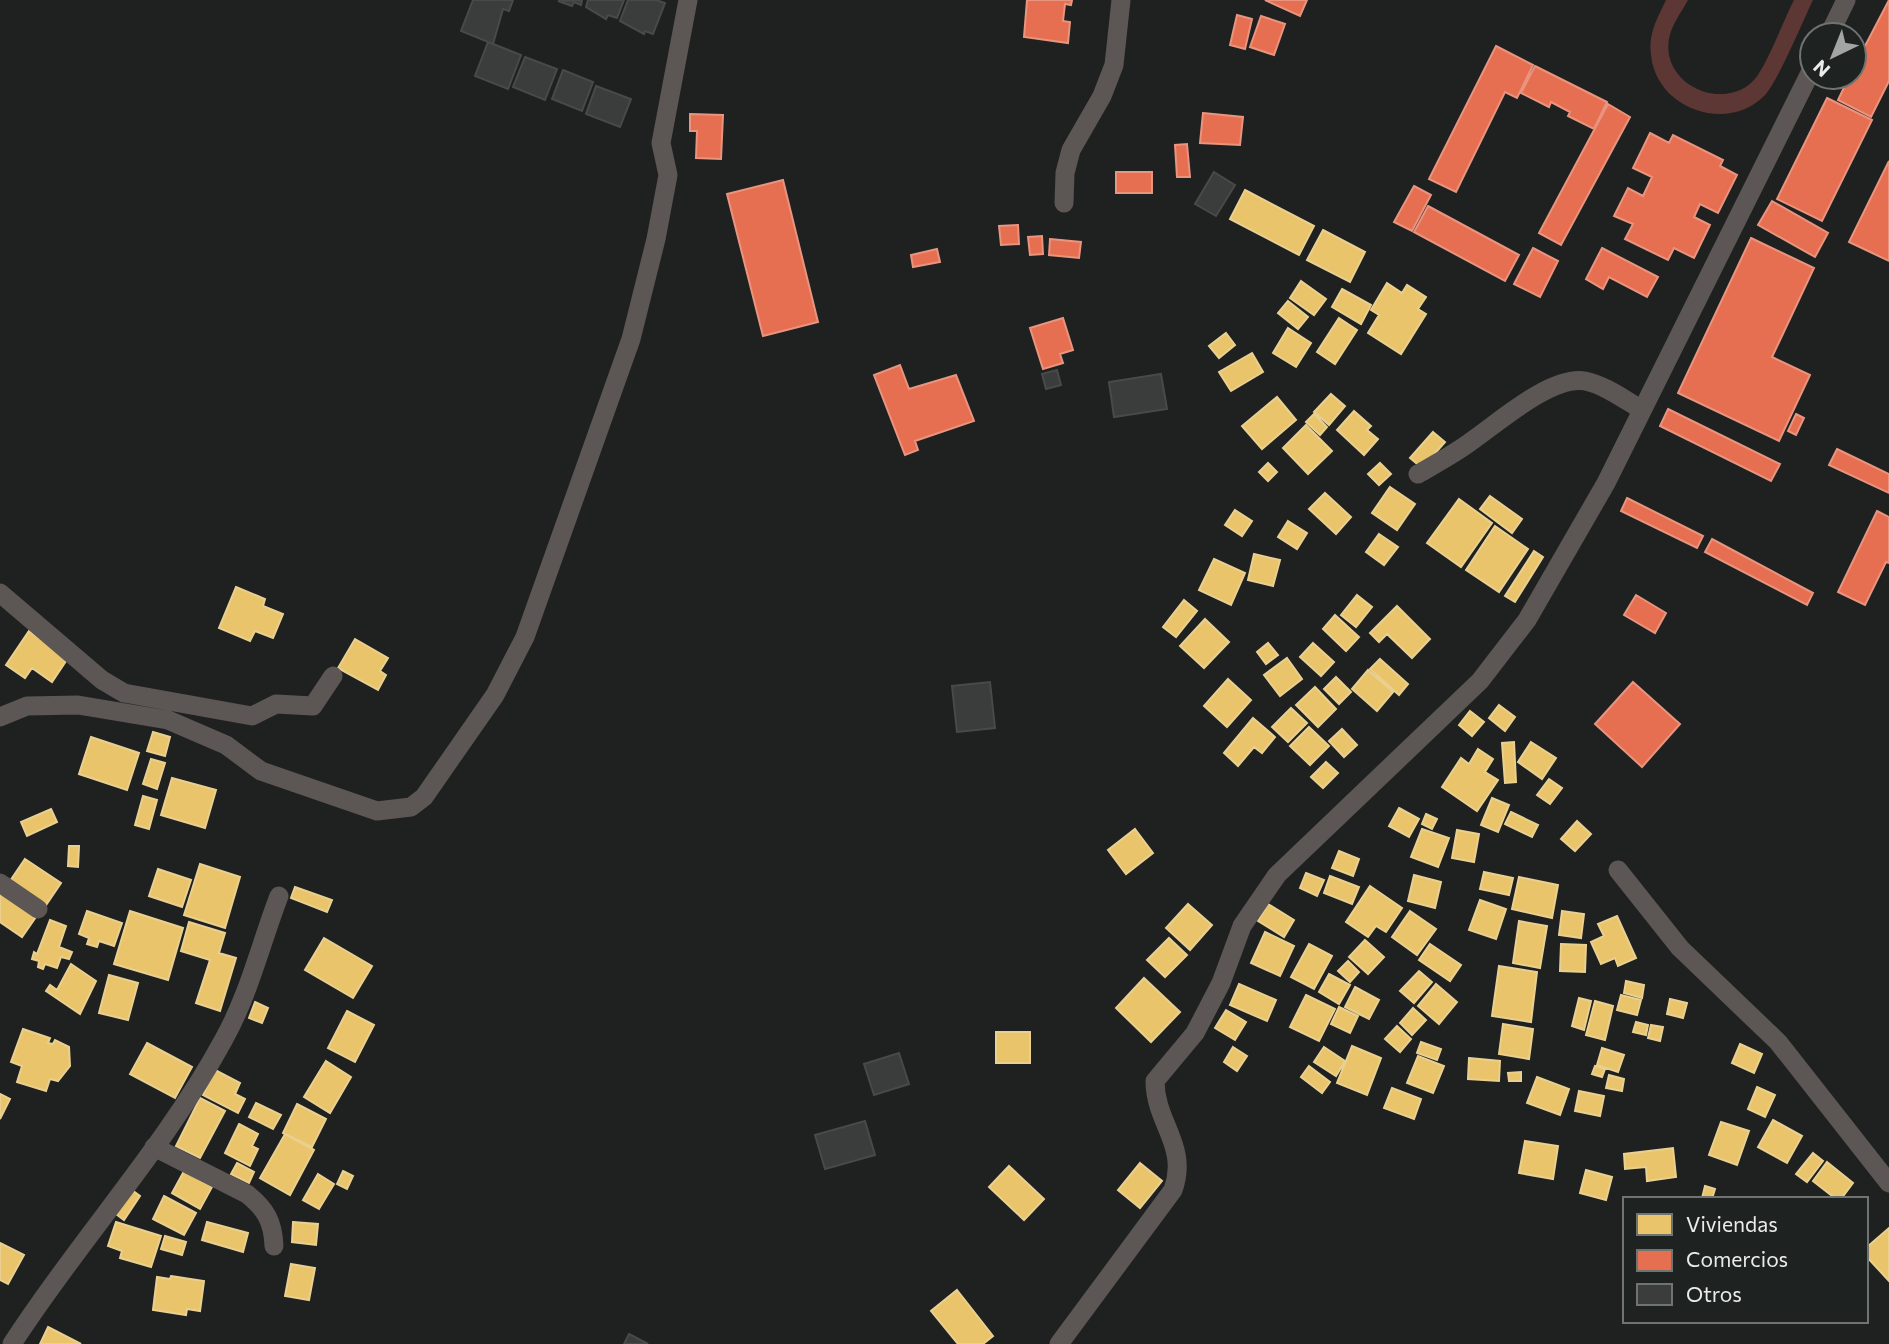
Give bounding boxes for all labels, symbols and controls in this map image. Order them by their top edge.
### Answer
north arrow [1798,21,1868,91]
text: N [1808,56,1834,82]
legend [1623,1197,1868,1323]
text: Viviendas [1686,1211,1778,1236]
text: Comercios [1686,1246,1788,1271]
text: Otros [1686,1281,1742,1306]

